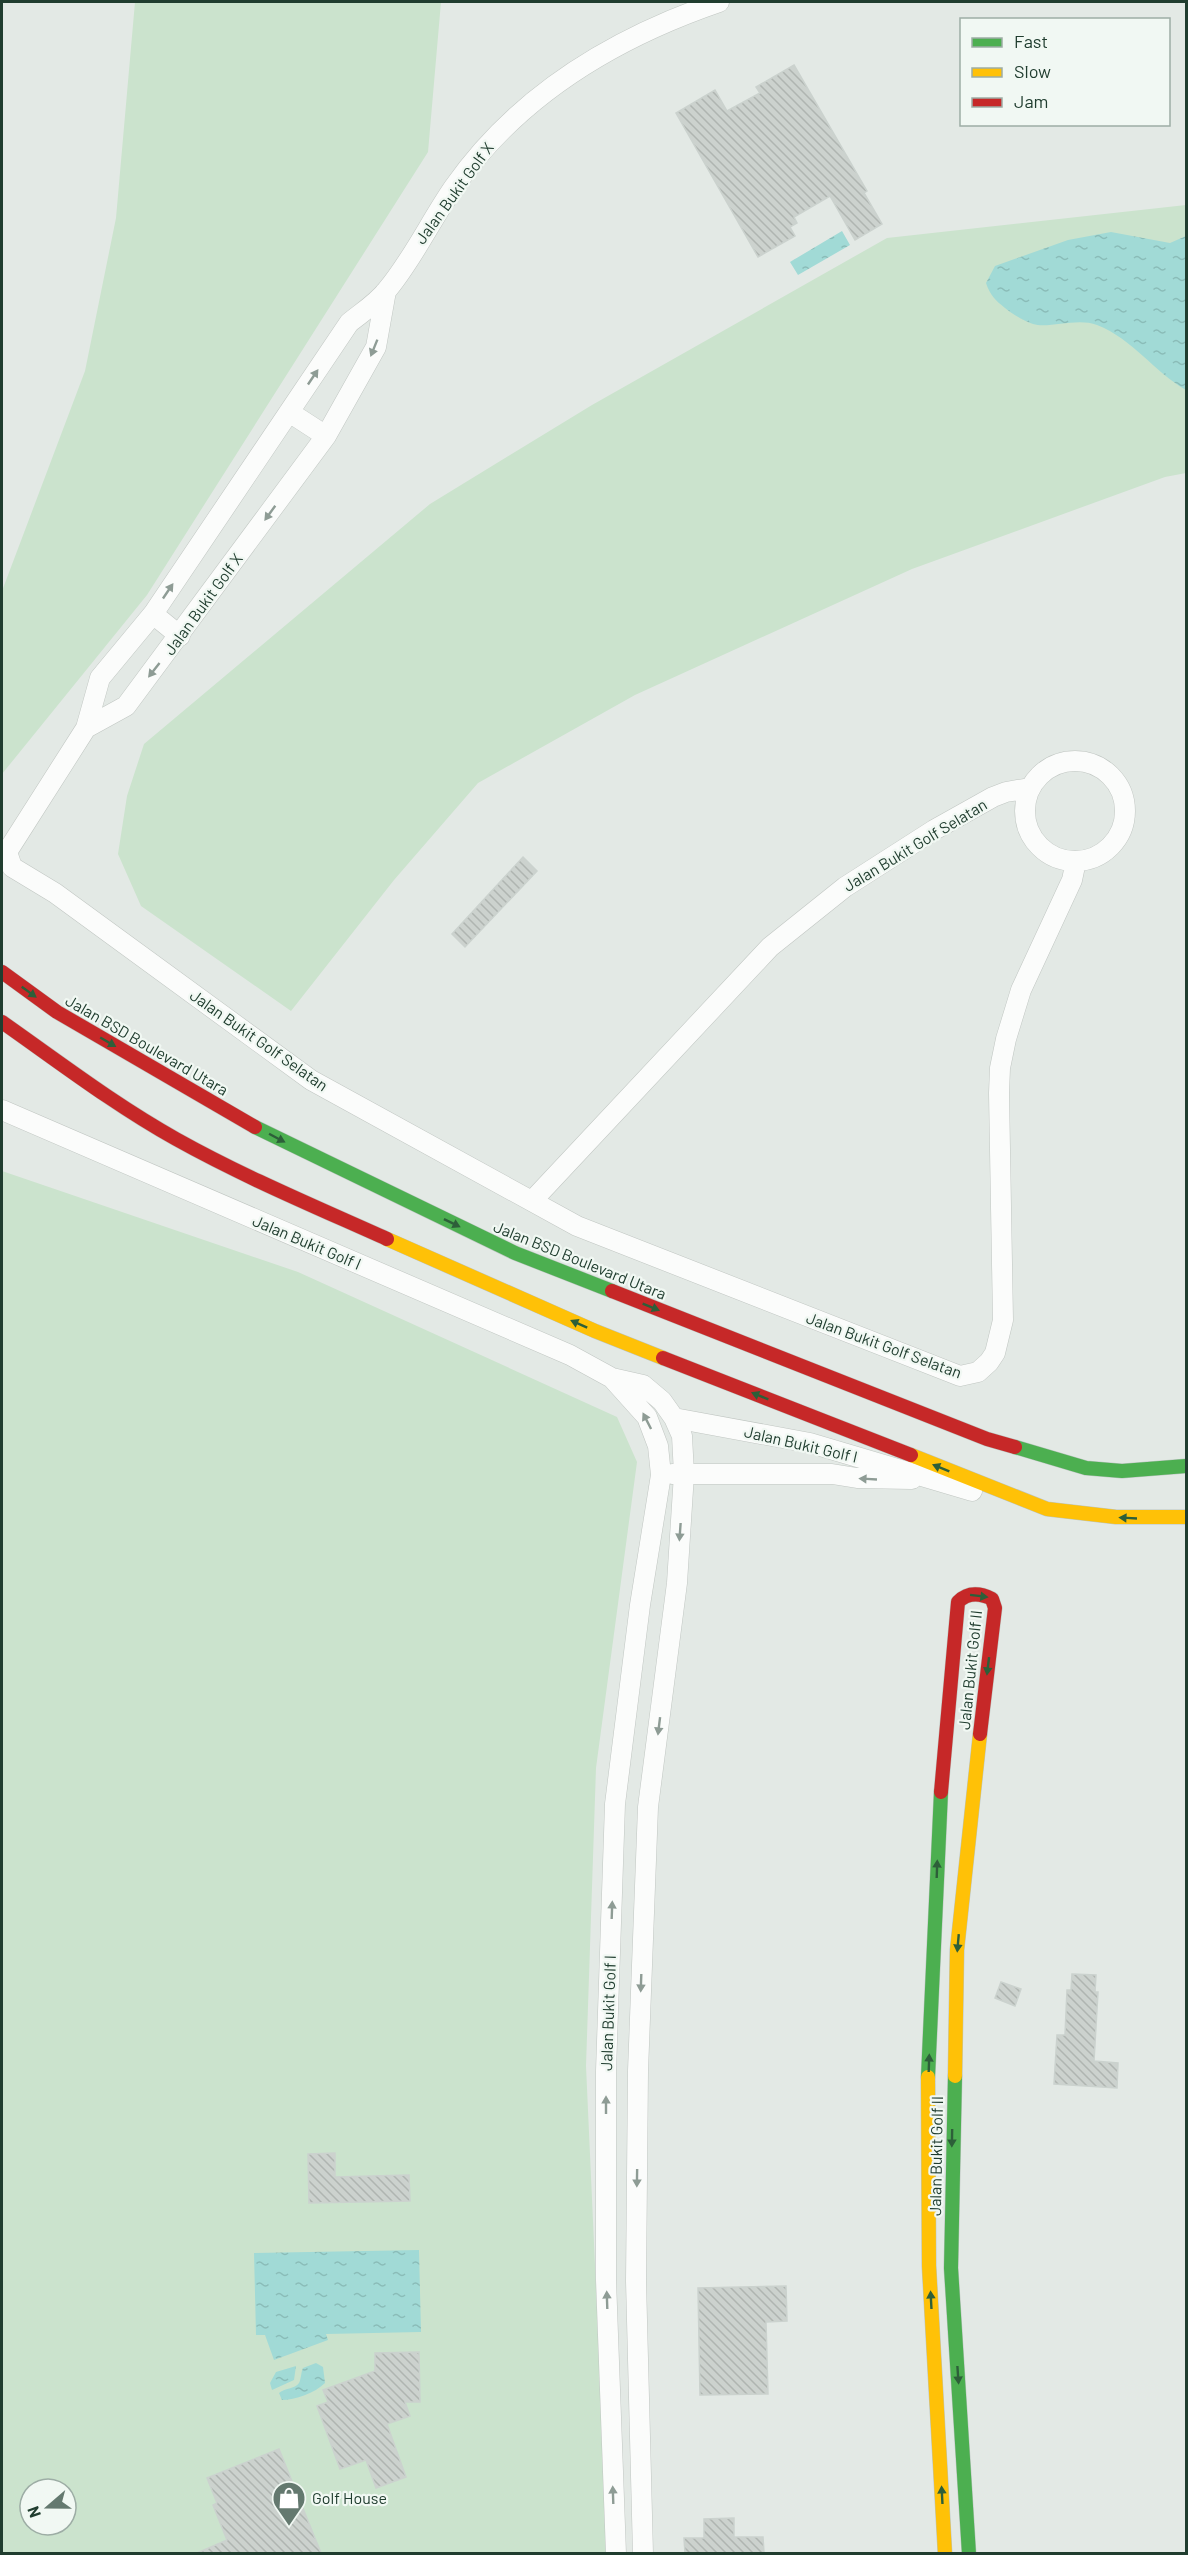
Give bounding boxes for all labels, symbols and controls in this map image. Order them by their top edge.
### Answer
legend [960,18,1170,126]
text: Fast [1014,30,1048,52]
text: Slow [1014,60,1051,82]
text: Jam [1014,90,1048,112]
street label: Jalan Bukit Golf X [410,138,497,247]
one-way arrow [369,339,378,357]
one-way arrow [307,368,318,385]
one-way arrow [264,504,276,520]
street label: Jalan Bukit Golf X [159,549,246,658]
one-way arrow [163,582,174,599]
one-way arrow [149,662,161,677]
street label: Jalan Bukit Golf Selatan [840,794,990,895]
street label: Jalan Bukit Golf Selatan [187,985,332,1094]
one-way arrow [21,986,37,998]
street label: Jalan BSD Boulevard Utara [63,990,232,1099]
one-way arrow [99,1036,116,1046]
one-way arrow [268,1134,285,1143]
street label: Jalan Bukit Golf I [250,1210,364,1273]
street label: Jalan BSD Boulevard Utara [491,1216,669,1303]
one-way arrow [444,1218,461,1228]
one-way arrow [643,1302,661,1312]
street label: Jalan Bukit Golf Selatan [804,1308,964,1381]
one-way arrow [570,1319,588,1328]
one-way arrow [751,1391,769,1400]
one-way arrow [642,1412,652,1429]
street label: Jalan Bukit Golf I [743,1421,860,1466]
one-way arrow [932,1463,950,1473]
one-way arrow [859,1474,878,1483]
one-way arrow [1119,1513,1138,1522]
one-way arrow [675,1523,685,1542]
one-way arrow [969,1591,988,1601]
street label: Jalan Bukit Golf II [954,1609,985,1731]
one-way arrow [983,1656,993,1675]
one-way arrow [654,1717,663,1736]
one-way arrow [933,1859,942,1878]
one-way arrow [607,1901,616,1920]
one-way arrow [953,1934,963,1953]
street label: Jalan Bukit Golf I [596,1955,619,2071]
one-way arrow [637,1974,646,1993]
one-way arrow [925,2054,934,2073]
one-way arrow [601,2096,611,2115]
street label: Jalan Bukit Golf II [925,2096,946,2216]
one-way arrow [948,2129,957,2148]
one-way arrow [632,2169,641,2188]
one-way arrow [602,2291,612,2310]
one-way arrow [926,2291,935,2310]
one-way arrow [953,2365,962,2384]
north arrow [18,2477,78,2537]
shop icon: Golf House [271,2480,307,2527]
one-way arrow [609,2486,618,2505]
one-way arrow [937,2486,946,2505]
place label: Golf House [312,2488,387,2507]
text: N [23,2504,44,2521]

